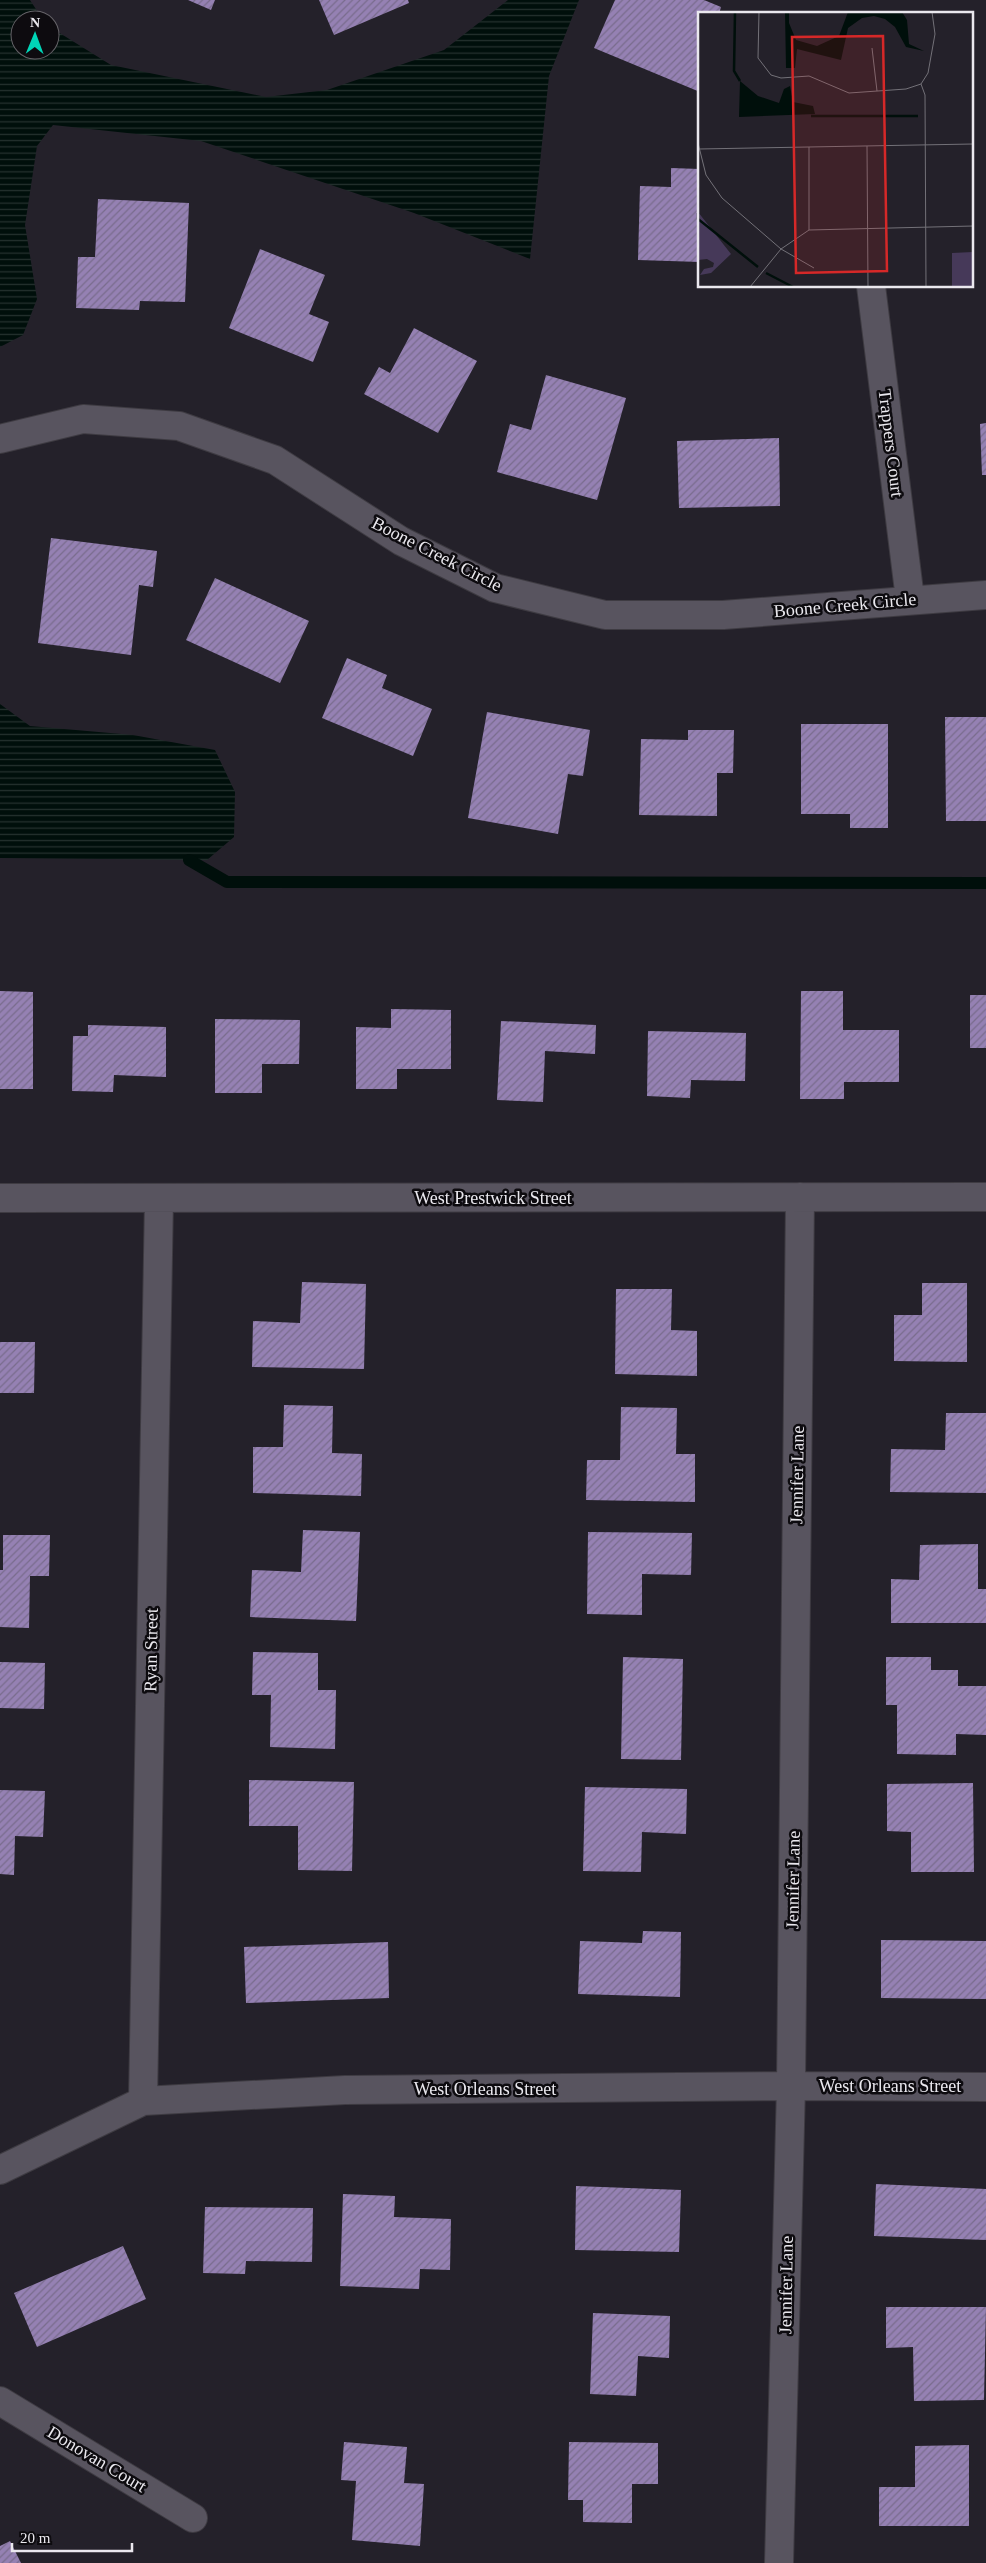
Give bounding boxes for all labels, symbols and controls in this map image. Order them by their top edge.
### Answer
north arrow [10,10,60,60]
inset map [698,12,974,288]
text: N [30,15,40,30]
street label: Trappers Court [874,388,908,498]
street label: Boone Creek Circle [369,513,505,595]
street label: Boone Creek Circle [773,589,917,621]
street label: West Prestwick Street [414,1188,572,1208]
street label: Jennifer Lane [786,1426,808,1524]
street label: Ryan Street [140,1608,162,1692]
street label: Jennifer Lane [782,1831,804,1929]
street label: West Orleans Street [819,2076,961,2096]
street label: West Orleans Street [414,2079,556,2099]
street label: Jennifer Lane [775,2236,797,2334]
street label: Donovan Court [44,2422,150,2496]
scale bar [12,2520,132,2552]
text: 20 m [20,2530,51,2546]

